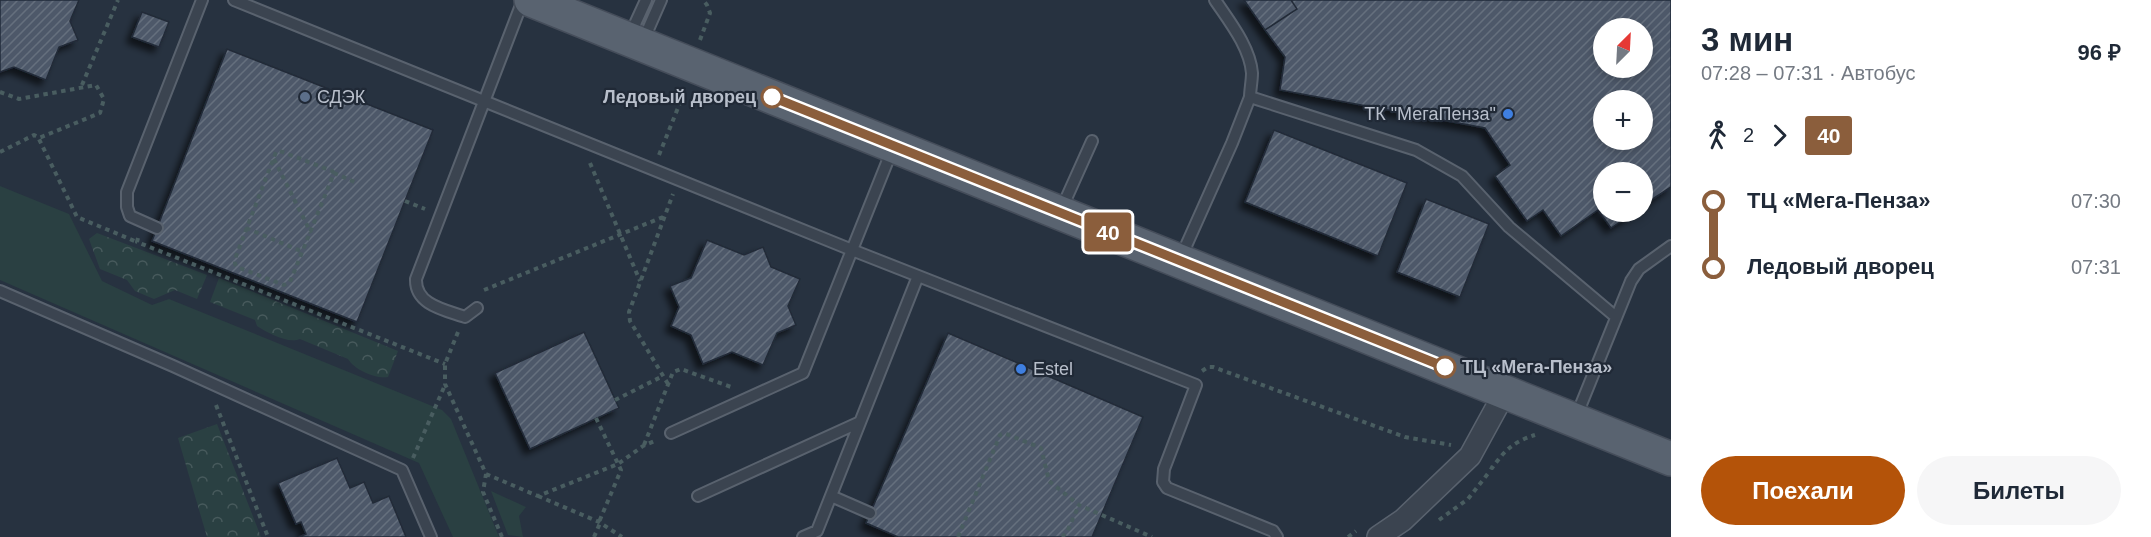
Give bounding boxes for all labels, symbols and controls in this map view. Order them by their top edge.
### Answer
north arrow [1593,18,1653,78]
map controls [1593,18,1653,222]
text: 3 мин [1701,21,1793,58]
text: 96 ₽ [2078,40,2121,65]
text: 07:28 – 07:31 · Автобус [1701,62,1915,84]
marker: Ледовый дворец [761,86,783,108]
place label: СДЭК [317,87,366,107]
place label: Ледовый дворец [603,87,756,107]
marker: СДЭК [298,90,312,104]
button: + [1593,90,1653,150]
place label: ТК "МегаПенза" [1364,104,1496,124]
marker: ТК "МегаПенза" [1501,107,1515,121]
icon: walk [1701,119,1734,152]
icon: forward [1763,119,1796,152]
text: 2 [1743,124,1754,146]
text: 40 [1817,124,1840,147]
button: − [1593,162,1653,222]
text: ТЦ «Мега-Пенза» [1747,188,1931,213]
text: 07:30 [2071,190,2121,212]
line badge: 40 [1081,212,1135,252]
text: 40 [1096,221,1120,244]
text: Ледовый дворец [1747,254,1934,279]
text: 07:31 [2071,256,2121,278]
marker: ТЦ «Мега-Пенза» [1434,356,1456,378]
place label: ТЦ «Мега-Пенза» [1462,357,1612,377]
place label: Estel [1033,359,1073,379]
marker: Estel [1014,362,1028,376]
button: Поехали [1701,456,1905,525]
button: Билеты [1917,456,2121,525]

